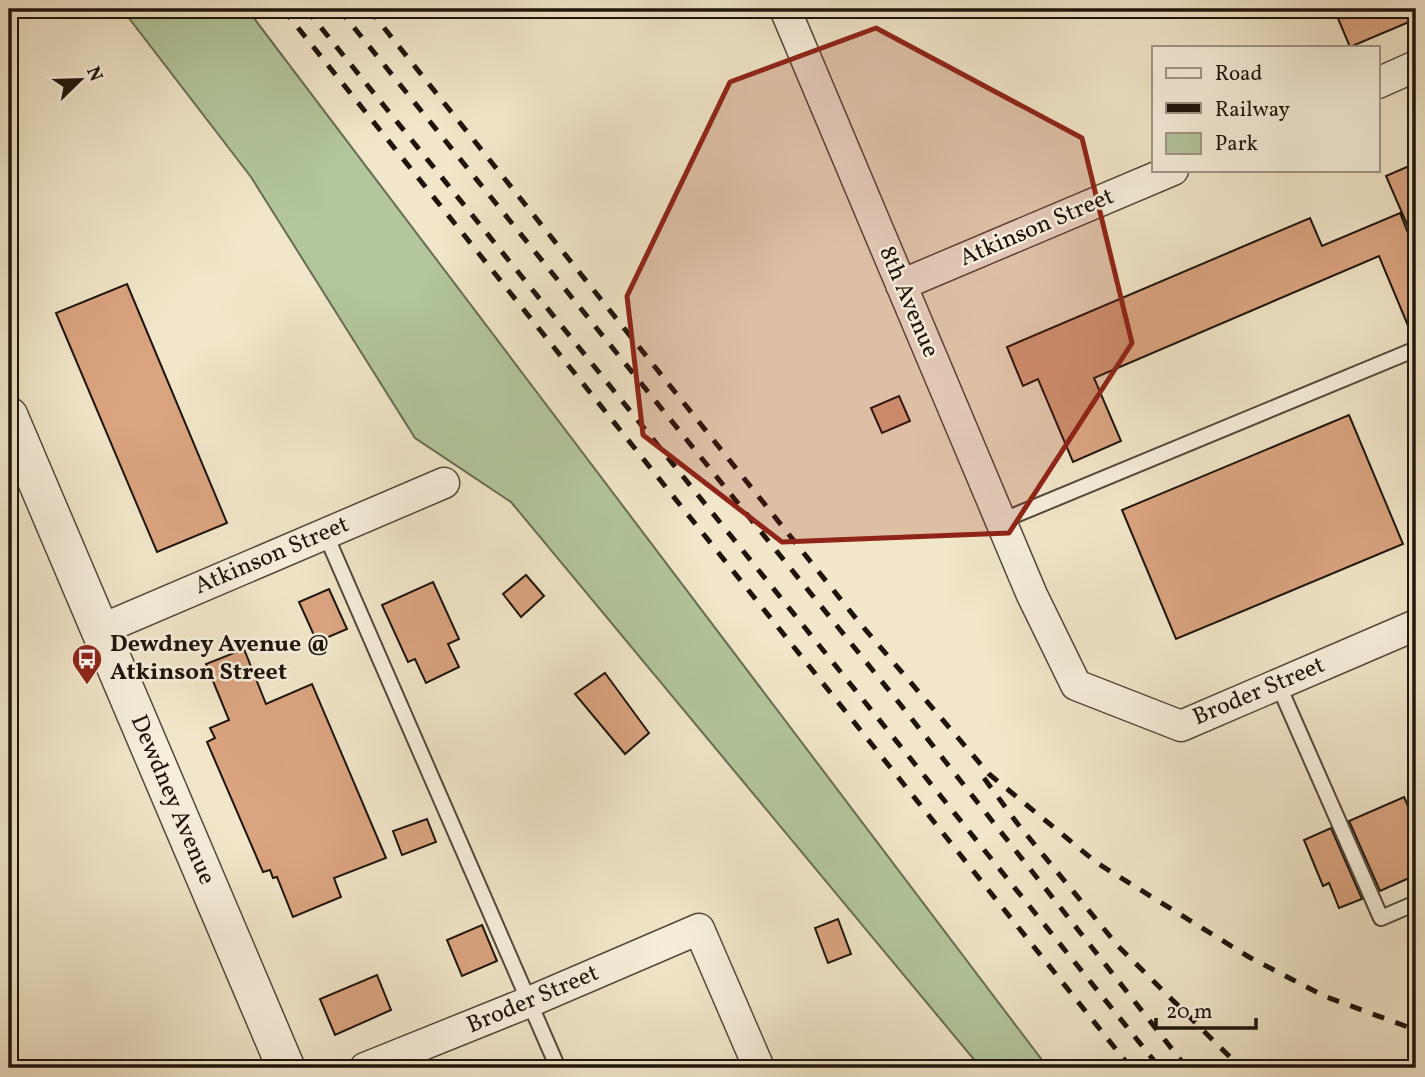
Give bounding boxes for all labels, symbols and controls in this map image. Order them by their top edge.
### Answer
north arrow [46,46,116,116]
legend [1152,46,1380,172]
text: Road [1215,60,1262,89]
text: N [79,63,109,86]
text: Railway [1215,96,1291,125]
text: Park [1215,130,1258,159]
street label: Atkinson Street [955,180,1119,276]
street label: 8th Avenue [869,241,947,363]
street label: Atkinson Street [190,508,354,604]
place label: Dewdney Avenue @ Atkinson Street [110,628,330,690]
bus stop icon: Dewdney Avenue @ Atkinson Street [70,642,104,686]
street label: Broder Street [1188,649,1330,735]
street label: Dewdney Avenue [121,710,223,890]
street label: Broder Street [462,957,604,1043]
scale bar [1156,986,1255,1030]
text: 20 m [1166,998,1212,1027]

